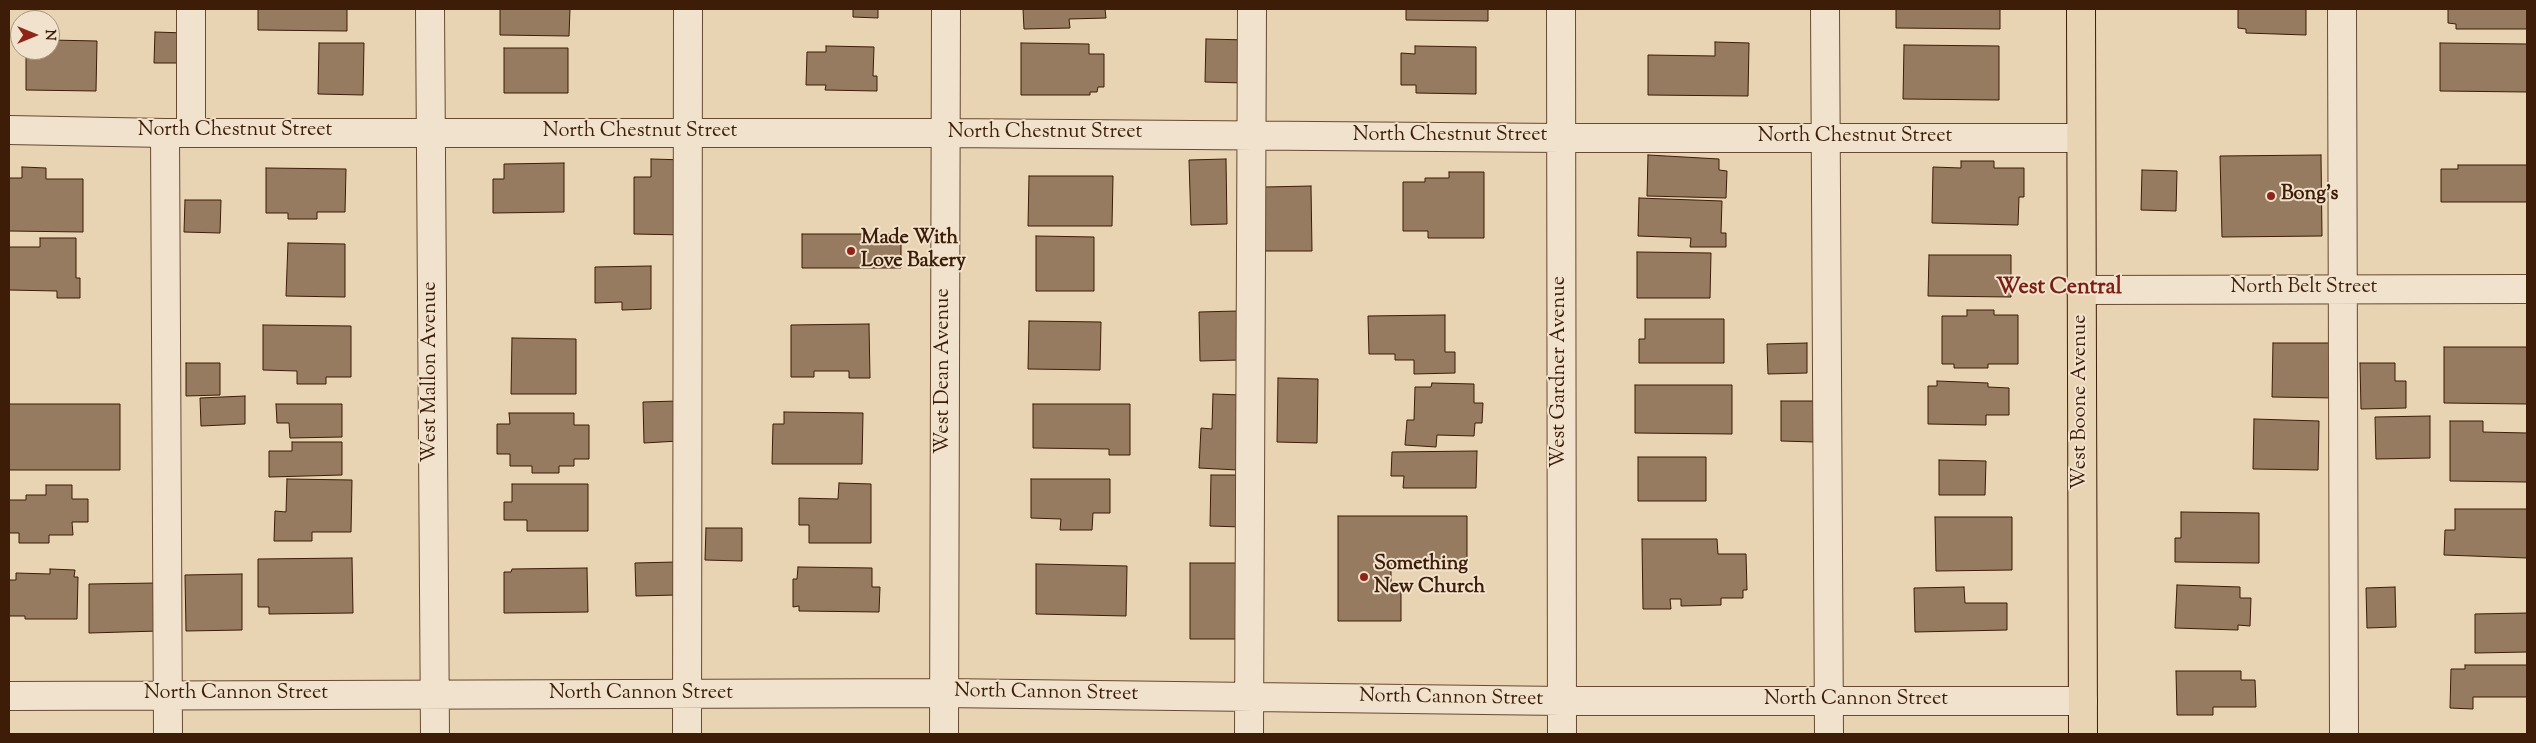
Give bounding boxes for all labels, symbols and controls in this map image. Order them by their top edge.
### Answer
north arrow [10,10,60,60]
text: N [39,29,59,41]
street label: North Chestnut Street [138,120,332,144]
street label: North Chestnut Street [543,121,737,145]
street label: North Chestnut Street [948,122,1142,146]
street label: North Chestnut Street [1353,125,1547,149]
street label: North Chestnut Street [1758,126,1952,150]
place label: Bong's [2281,184,2338,208]
marker: Bong's [2265,190,2277,202]
place label: Made With Love Bakery [861,228,966,275]
marker: Made With Love Bakery [845,245,857,257]
street label: West Gardner Avenue [1549,276,1573,468]
district label: West Central [1996,276,2122,302]
street label: North Belt Street [2231,277,2377,301]
street label: West Mallon Avenue [420,282,444,462]
street label: West Dean Avenue [933,288,957,454]
street label: West Boone Avenue [2070,314,2094,490]
place label: Something New Church [1374,554,1485,601]
marker: Something New Church [1358,571,1370,583]
street label: North Cannon Street [954,680,1138,708]
street label: North Cannon Street [144,683,328,707]
street label: North Cannon Street [549,683,733,707]
street label: North Cannon Street [1359,685,1543,713]
street label: North Cannon Street [1764,689,1948,713]

